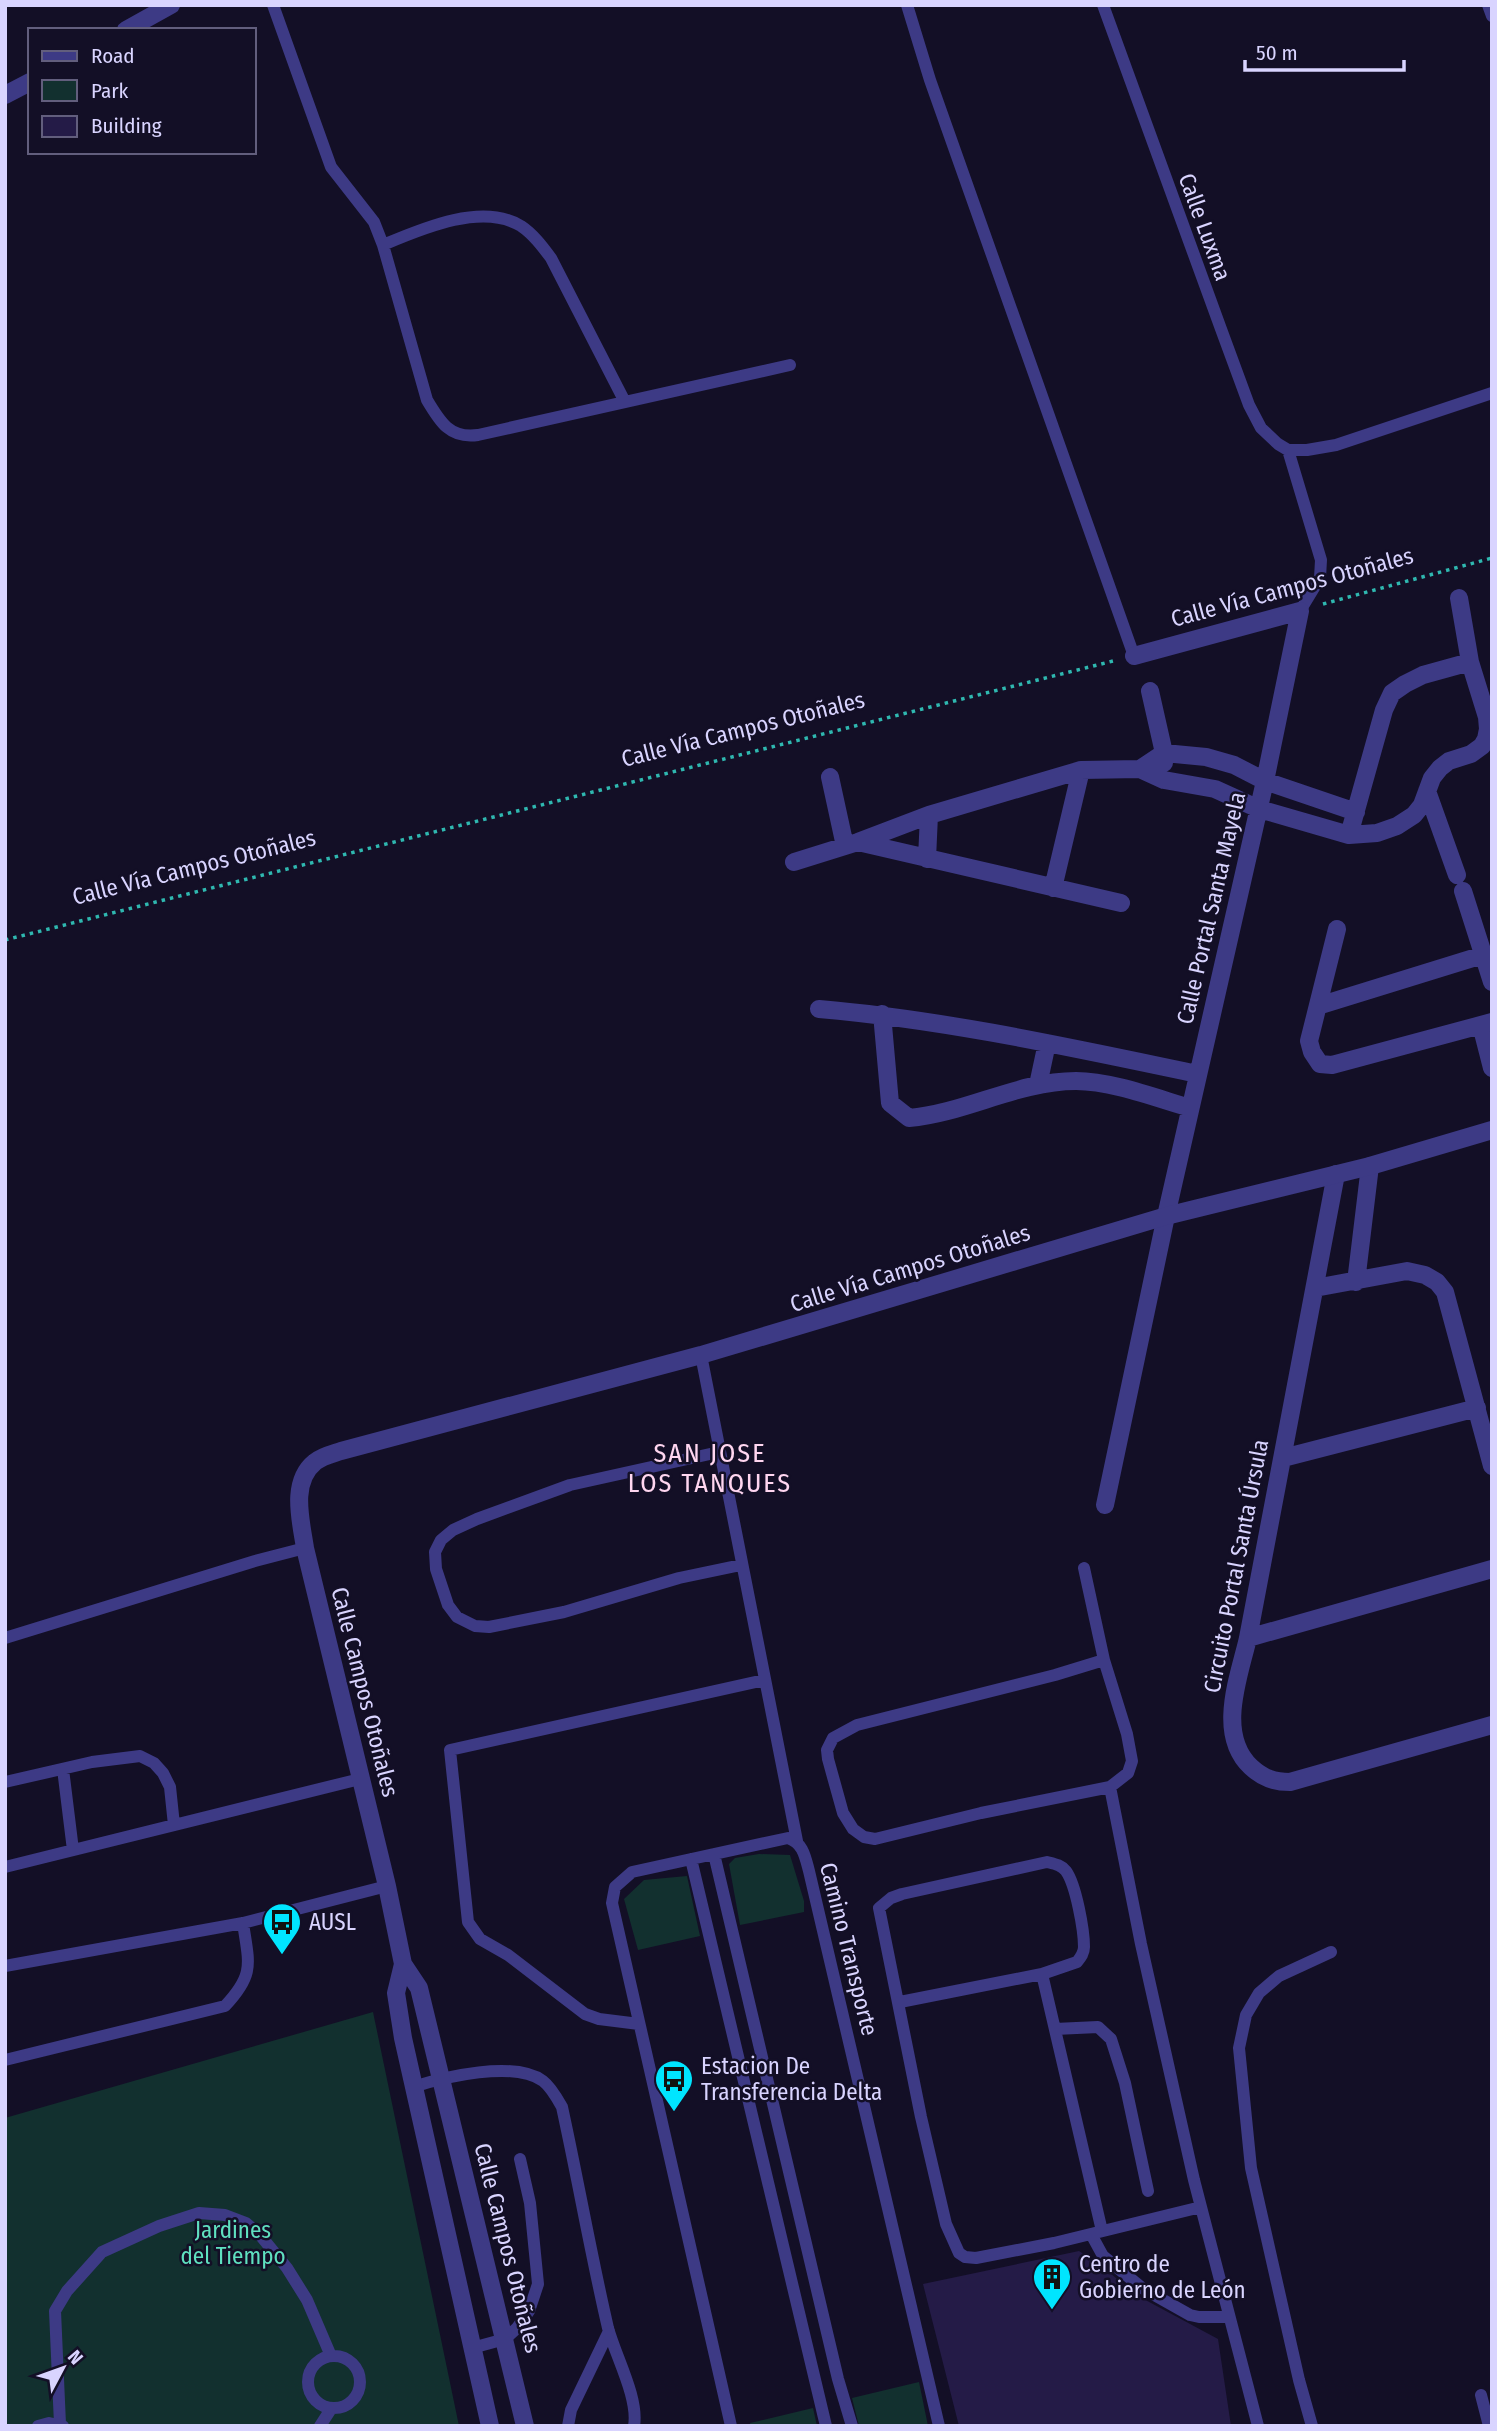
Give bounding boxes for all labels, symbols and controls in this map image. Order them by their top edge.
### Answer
legend [28,28,256,154]
scale bar [1245,28,1404,72]
text: 50 m [1256,40,1298,66]
text: Road [91,43,135,69]
text: Park [91,78,129,104]
text: Building [91,113,162,139]
street label: Calle Luxma [1173,169,1237,285]
street label: Calle Vía Campos Otoñales [1168,541,1416,633]
street label: Calle Vía Campos Otoñales [618,685,868,773]
street label: Calle Portal Santa Mayela [1171,789,1251,1027]
street label: Calle Vía Campos Otoñales [69,823,319,911]
street label: Calle Vía Campos Otoñales [787,1218,1034,1318]
street label: Circuito Portal Santa Úrsula [1197,1437,1274,1695]
district label: SAN JOSE LOS TANQUES [628,1438,792,1499]
street label: Calle Campos Otoñales [325,1584,405,1800]
street label: Camino Transporte [814,1860,884,2038]
bus stop icon: AUSL [261,1901,303,1956]
place label: AUSL [309,1908,356,1936]
place label: Estacion De Transferencia Delta [701,2052,882,2106]
bus stop icon: Estacion De Transferencia Delta [653,2058,695,2113]
street label: Calle Campos Otoñales [468,2140,548,2356]
park label: Jardines del Tiempo [181,2216,286,2270]
place label: Centro de Gobierno de León [1079,2250,1246,2304]
building icon: Centro de Gobierno de León [1031,2256,1073,2311]
north arrow [28,2333,98,2403]
text: N [63,2345,88,2369]

